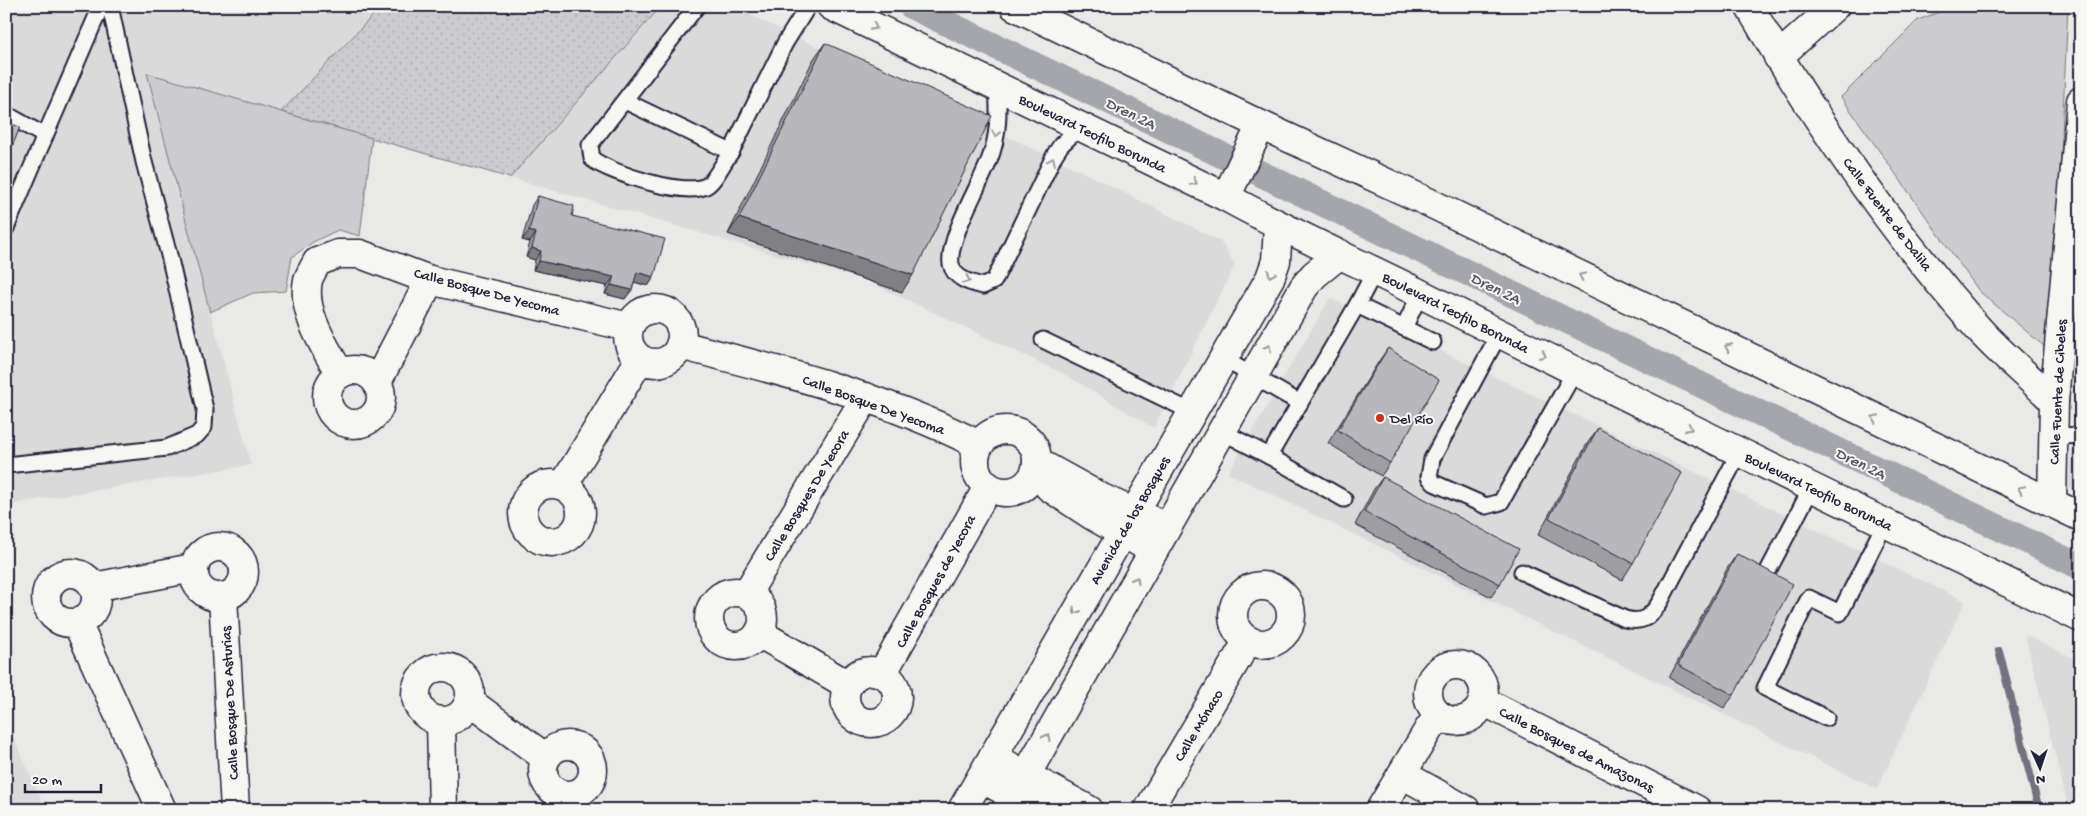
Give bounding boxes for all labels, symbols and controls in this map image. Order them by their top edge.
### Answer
one-way arrow [869,21,878,31]
street label: Boulevard Teofilo Borunda [1014,91,1169,179]
water label: Dren 2A [1101,95,1159,136]
one-way arrow [991,129,1001,138]
street label: Calle Fuente de Dalila [1838,155,1935,276]
one-way arrow [1046,157,1056,166]
one-way arrow [1189,176,1198,186]
street label: Calle Bosque De Yecoma [412,265,562,321]
one-way arrow [1267,269,1277,277]
street label: Boulevard Teofilo Borunda [1378,269,1532,359]
water label: Dren 2A [1466,270,1524,311]
one-way arrow [1578,272,1587,283]
one-way arrow [962,274,971,284]
street label: Calle Fuente de Cibeles [2046,319,2072,465]
one-way arrow [1724,343,1733,353]
one-way arrow [1262,344,1272,353]
one-way arrow [1538,349,1547,360]
street label: Calle Bosque De Yecoma [800,372,948,440]
place label: Del Río [1389,411,1433,429]
marker: Del Río [1374,412,1386,424]
one-way arrow [1871,414,1880,424]
one-way arrow [1684,422,1693,432]
street label: Calle Bosques De Yecora [761,426,855,565]
water label: Dren 2A [1831,445,1889,486]
street label: Boulevard Teofilo Borunda [1740,449,1895,537]
street label: Avenida de los Bosques [1087,453,1175,588]
one-way arrow [2017,484,2026,495]
street label: Calle Bosques de Yecora [893,512,981,652]
one-way arrow [1130,577,1140,586]
one-way arrow [1073,606,1083,615]
street label: Calle Bosque De Asturias [218,625,244,780]
street label: Calle Mónaco [1171,687,1228,765]
street label: Calle Bosques de Amazonas [1496,704,1657,798]
one-way arrow [1041,733,1051,742]
north arrow [2014,744,2064,794]
scale bar [25,761,101,793]
text: N [2036,770,2046,787]
text: 20 m [32,772,62,790]

